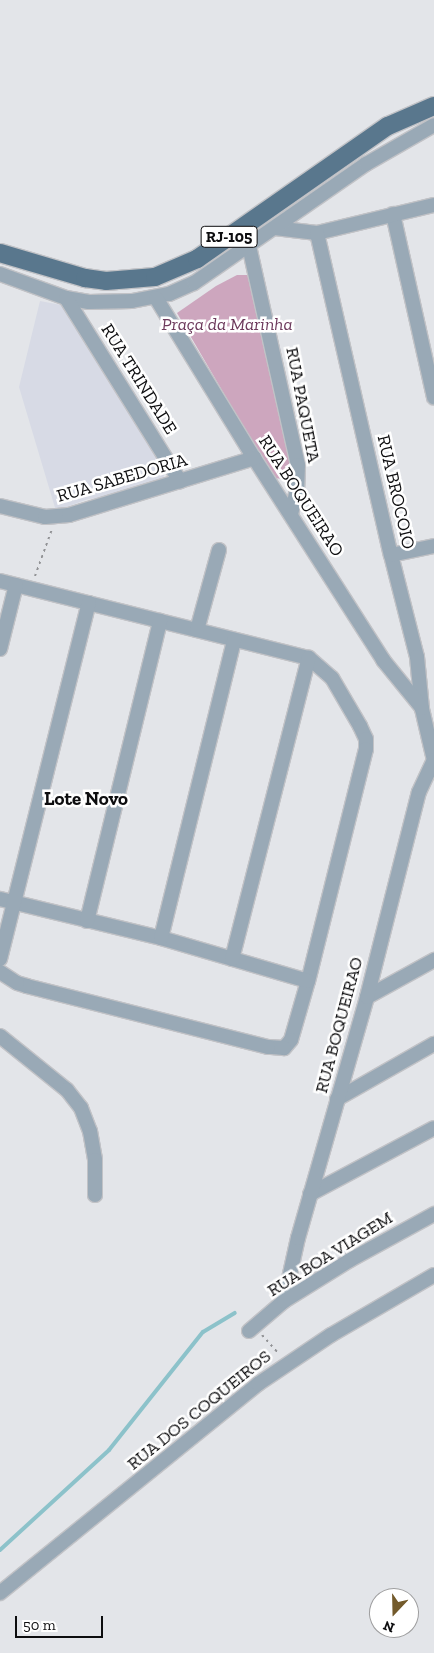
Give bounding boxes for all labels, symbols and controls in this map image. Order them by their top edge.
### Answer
road number: RJ-105 [200,223,258,250]
park label: Praça da Marinha [162,313,292,335]
street label: RUA TRINDADE [96,319,182,439]
street label: RUA PAQUETA [281,345,325,465]
street label: RUA BOQUEIRAO [254,431,348,561]
street label: RUA BROCOIO [372,433,420,551]
street label: RUA SABEDORIA [54,449,190,507]
district label: Lote Novo [44,788,128,810]
street label: RUA BOQUEIRAO [310,954,368,1096]
street label: RUA BOA VIAGEM [263,1206,397,1302]
street label: RUA DOS COQUEIROS [123,1345,275,1475]
north arrow [369,1588,419,1638]
scale bar [18,1606,105,1638]
text: 50 m [23,1616,56,1634]
text: N [381,1617,397,1636]

